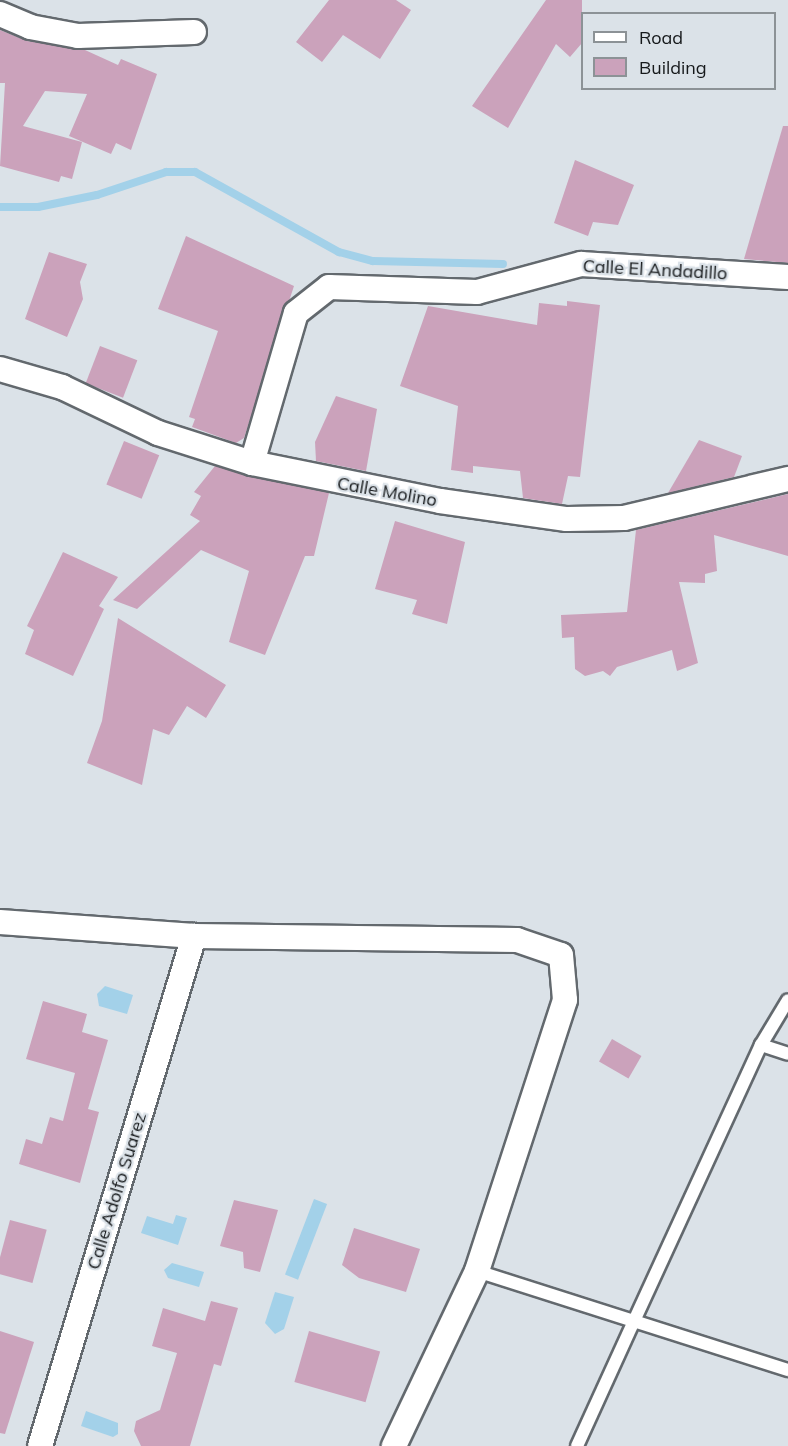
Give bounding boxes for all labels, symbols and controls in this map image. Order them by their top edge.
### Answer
legend [581,12,776,90]
text: Road [639,26,683,49]
text: Building [639,56,707,79]
street label: Calle El Andadillo [582,255,728,285]
street label: Calle Molino [335,473,439,511]
street label: Calle Adolfo Suarez [83,1110,151,1272]

